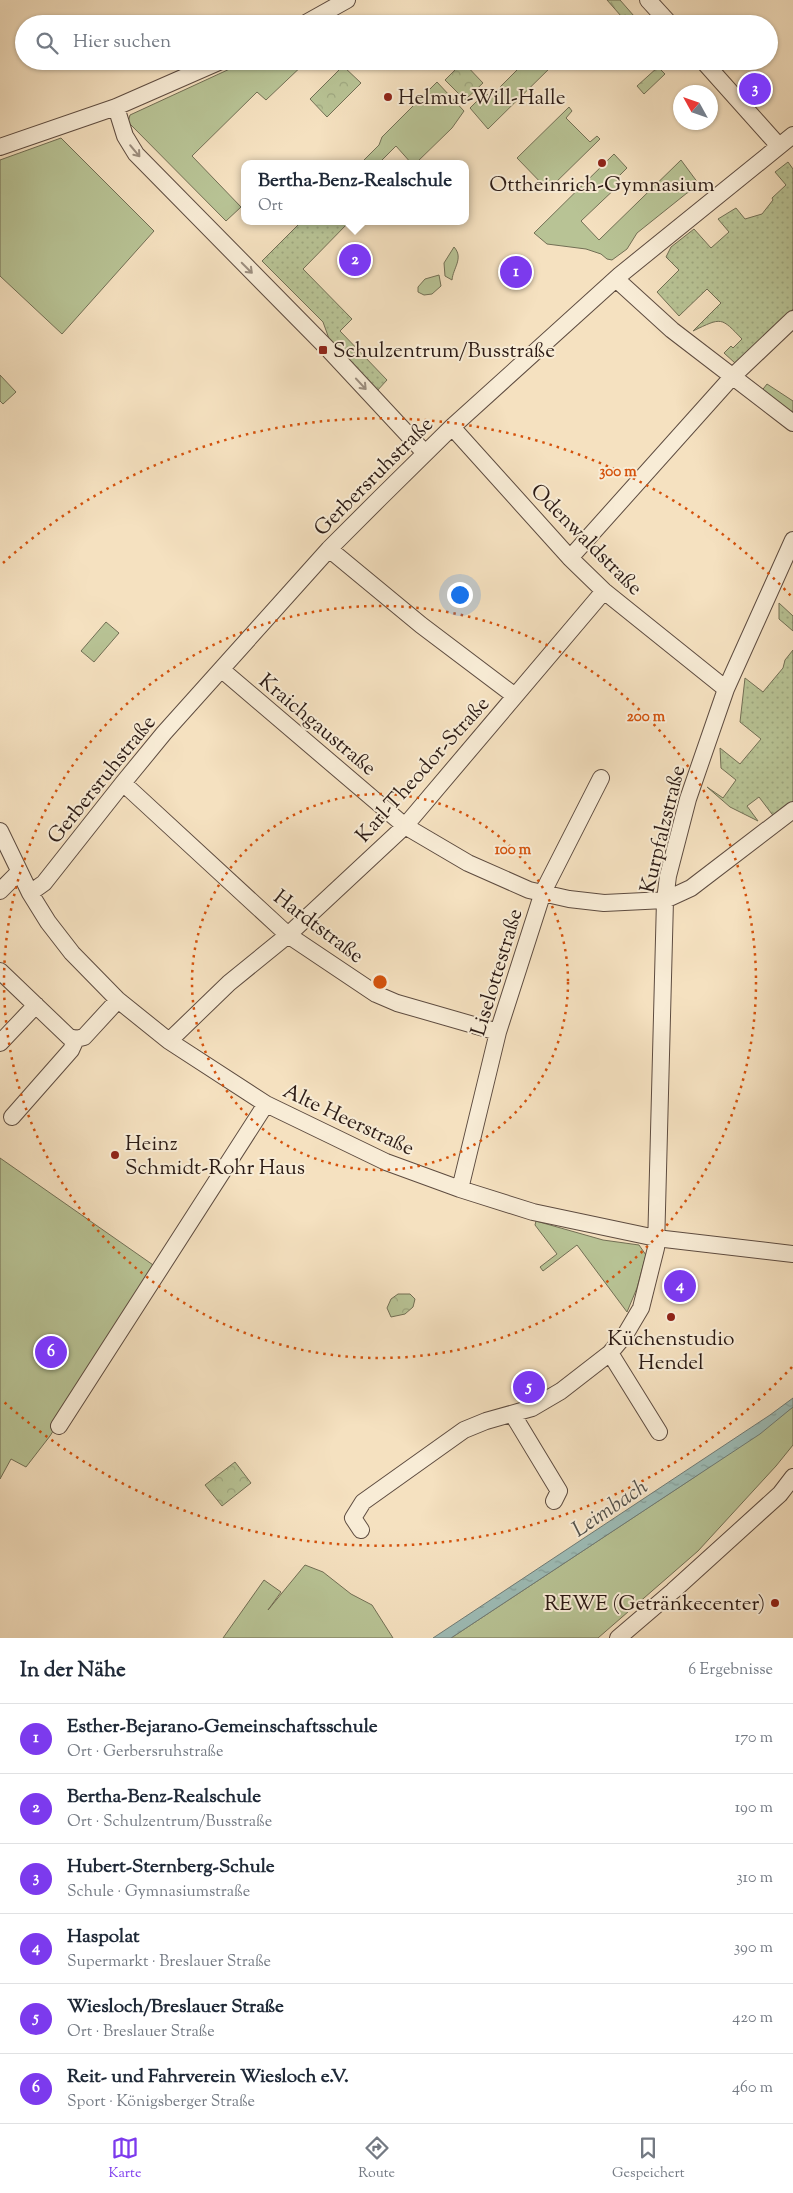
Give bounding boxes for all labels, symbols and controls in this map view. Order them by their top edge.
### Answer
search box [15,15,778,70]
icon: search [33,29,61,57]
text: Hier suchen [73,29,171,56]
pin: 3 [739,70,771,108]
place label: Helmut-Will-Halle [398,84,566,114]
north arrow [673,85,718,130]
marker: Helmut-Will-Halle [382,91,394,103]
one-way arrow [129,145,140,158]
marker: Ottheinrich-Gymnasium [596,157,608,169]
popup [241,160,469,225]
text: Bertha-Benz-Realschule [258,168,452,195]
place label: Ottheinrich-Gymnasium [489,171,715,201]
text: Ort [258,195,283,218]
pin: 2 [339,241,371,279]
pin: 1 [500,253,532,291]
one-way arrow [241,262,254,274]
place label: Schulzentrum/Busstraße [333,337,555,367]
marker: Schulzentrum/Busstraße [317,344,329,356]
one-way arrow [355,378,367,391]
street label: Gerbersruhstraße [308,411,441,544]
text: 300 m [599,462,637,483]
street label: Odenwaldstraße [523,478,648,603]
your location [447,582,473,608]
street label: Kraichgaustraße [251,667,382,784]
street label: Karl-Theodor-Straße [350,691,497,850]
text: 200 m [627,707,666,728]
street label: Gerbersruhstraße [41,709,164,851]
street label: Kurpfalzstraße [634,762,694,897]
text: 100 m [495,840,532,861]
street label: Hardtstraße [266,884,369,972]
street label: Liselottestraße [464,905,531,1040]
centre of rings [371,973,389,991]
street label: Alte Heerstraße [277,1077,419,1164]
place label: Heinz Schmidt-Rohr Haus [125,1130,305,1184]
marker: Heinz Schmidt-Rohr Haus [109,1149,121,1161]
pin: 4 [664,1267,696,1305]
marker: Küchenstudio Hendel [665,1311,677,1323]
place label: Küchenstudio Hendel [607,1325,735,1379]
pin: 6 [35,1333,67,1371]
pin: 5 [513,1368,545,1406]
water label: Leimbach [566,1472,655,1547]
place label: REWE (Getränkecenter) [544,1590,765,1620]
marker: REWE (Getränkecenter) [769,1597,781,1609]
text: In der Nähe [20,1656,126,1686]
text: 6 Ergebnisse [688,1659,773,1682]
text: Esther-Bejarano-Gemeinschaftsschule [67,1714,378,1741]
text: 1 [33,1727,39,1750]
text: 170 m [735,1727,773,1750]
text: Ort · Gerbersruhstraße [67,1741,223,1764]
text: Bertha-Benz-Realschule [67,1784,261,1811]
text: 2 [32,1797,40,1820]
text: 190 m [735,1797,773,1820]
text: Ort · Schulzentrum/Busstraße [67,1811,272,1834]
text: Hubert-Sternberg-Schule [67,1854,275,1881]
text: 3 [33,1867,39,1890]
text: 310 m [736,1867,773,1890]
text: Schule · Gymnasiumstraße [67,1881,250,1904]
text: Haspolat [67,1924,139,1951]
text: 4 [32,1937,40,1960]
text: 390 m [734,1937,773,1960]
text: Supermarkt · Breslauer Straße [67,1951,271,1974]
text: Wiesloch/Breslauer Straße [67,1994,284,2021]
text: 5 [33,2007,39,2030]
text: 420 m [732,2007,773,2030]
text: Ort · Breslauer Straße [67,2021,215,2044]
text: Reit- und Fahrverein Wiesloch e.V. [67,2064,349,2091]
text: 6 [32,2077,40,2100]
text: 460 m [732,2077,773,2100]
text: Sport · Königsberger Straße [67,2091,255,2114]
tab: Karte [108,2134,141,2184]
tab: Route [358,2134,395,2184]
tab: Gespeichert [612,2134,685,2184]

